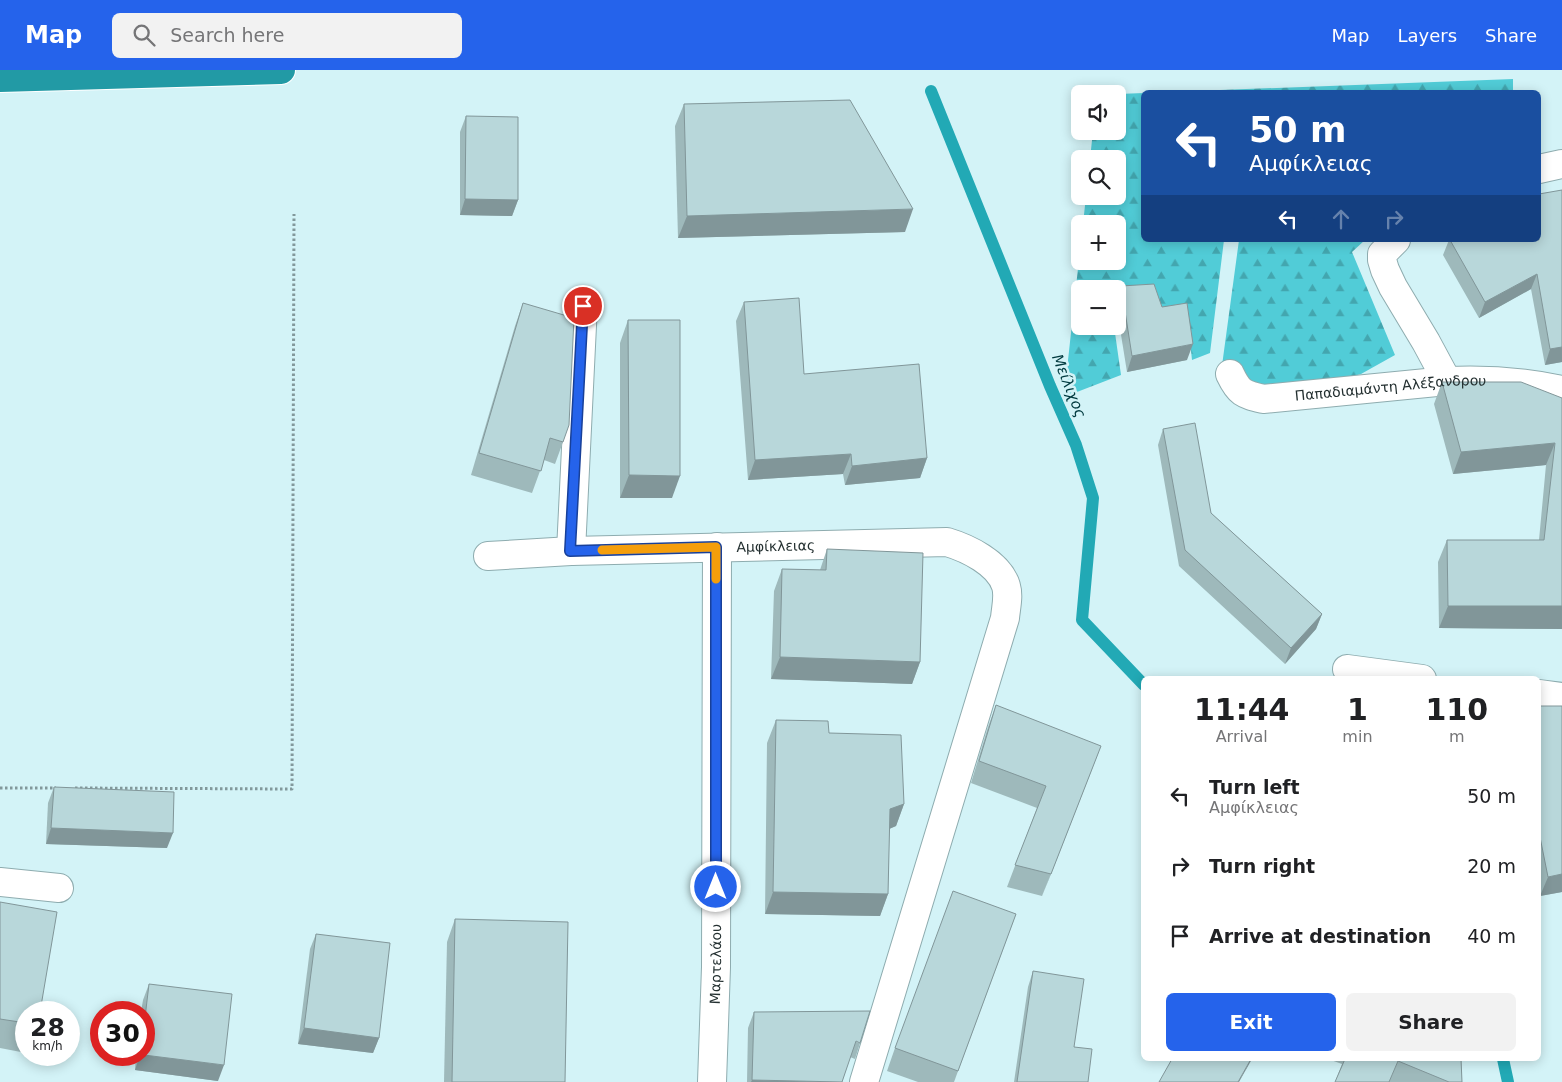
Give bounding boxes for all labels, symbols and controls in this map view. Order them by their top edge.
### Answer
search box [112,13,462,58]
text: Map [25,21,82,49]
icon: search [130,21,158,49]
text: Search here [170,24,284,46]
text: Map [1331,25,1369,46]
text: Layers [1397,25,1457,46]
text: Share [1485,25,1537,46]
map controls [1071,85,1126,335]
button: sound [1071,85,1126,140]
icon: left [1166,110,1231,175]
text: 50 m [1249,110,1346,150]
button: search [1071,150,1126,205]
text: Αμφίκλειας [1249,151,1373,176]
icon: left [1274,205,1302,233]
icon: ahead [1327,205,1355,233]
icon: right [1380,205,1408,233]
button: + [1071,215,1126,270]
button: − [1071,280,1126,335]
pin [562,285,604,327]
icon: arrive [569,292,597,320]
water label: Μείλιχος [1048,352,1090,421]
street label: Παπαδιαμάντη Αλέξανδρου [1294,372,1487,404]
street label: Αμφίκλειας [736,537,815,555]
text: 11:44 [1194,692,1289,727]
text: 1 [1347,692,1368,727]
text: 110 [1425,692,1488,727]
text: Arrival [1216,727,1268,746]
text: min [1342,727,1373,746]
text: m [1449,727,1465,746]
text: Turn left [1209,776,1300,798]
icon: left [1166,782,1194,810]
text: 50 m [1467,785,1516,807]
text: Αμφίκλειας [1209,798,1299,817]
icon: right [1166,852,1194,880]
text: Turn right [1209,855,1315,877]
text: 20 m [1467,855,1516,877]
position arrow [689,860,741,912]
icon: arrive [1166,922,1194,950]
street label: Μαρτελάου [707,924,724,1005]
text: Arrive at destination [1209,925,1431,947]
text: 40 m [1467,925,1516,947]
button: Exit [1166,993,1336,1051]
button: Share [1346,993,1516,1051]
speed limit sign: 30 [90,1001,155,1066]
text: 28 [30,1013,65,1042]
text: km/h [32,1039,63,1053]

